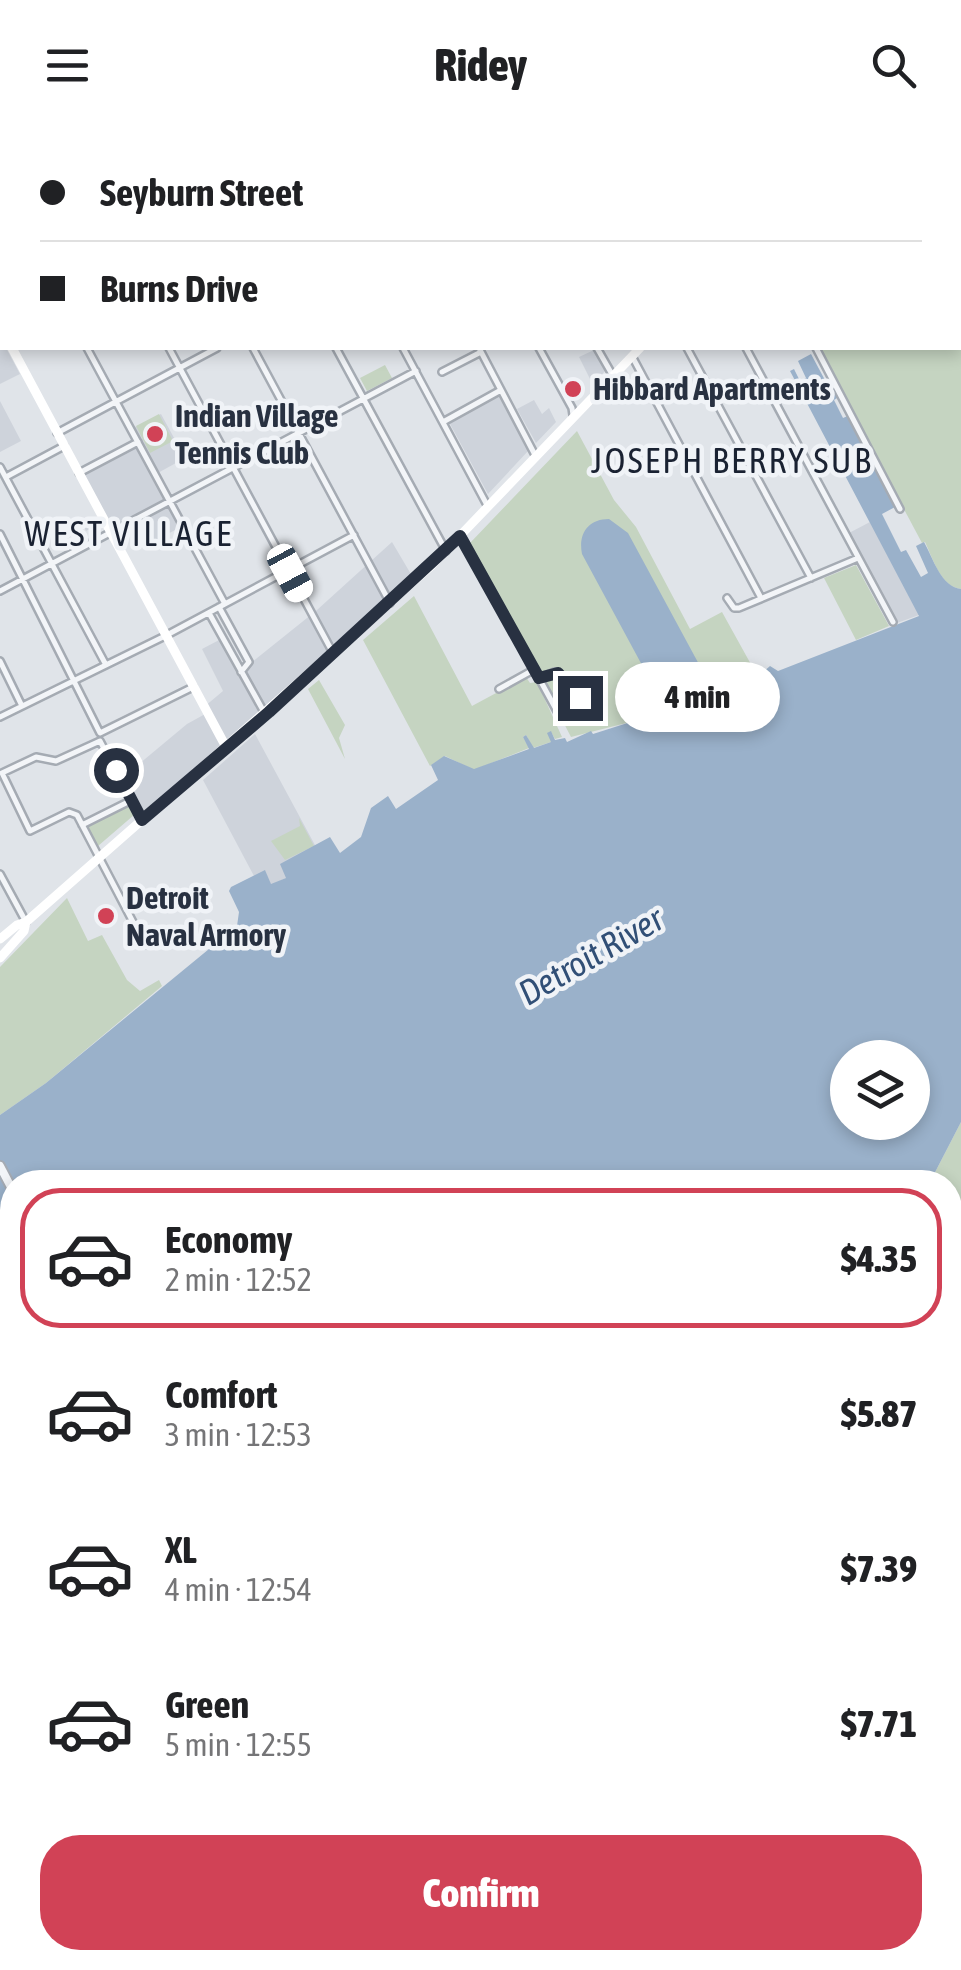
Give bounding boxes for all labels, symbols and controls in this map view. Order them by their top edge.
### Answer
icon: menu [40,38,95,93]
icon: search [866,38,921,93]
text: Ridey [434,39,527,91]
text: Seyburn Street [100,171,303,214]
text: Burns Drive [100,267,258,310]
place label: Hibbard Apartments [593,370,831,407]
marker: Hibbard Apartments [562,378,584,400]
place label: Indian Village Tennis Club [175,397,339,471]
marker: Indian Village Tennis Club [144,423,166,445]
district label: JOSEPH BERRY SUB [591,440,873,480]
district label: WEST VILLAGE [25,513,233,553]
car [263,539,317,607]
callout: 4 min [615,663,780,733]
route end [558,676,603,721]
text: 4 min [665,678,730,715]
route start [94,748,139,793]
place label: Detroit Naval Armory [126,879,287,953]
water label: Detroit River [511,897,671,1012]
marker: Detroit Naval Armory [95,905,117,927]
map controls [830,1040,930,1140]
button: layers [830,1040,930,1140]
icon: car [45,1213,135,1303]
text: Economy [165,1218,292,1261]
text: $4.35 [841,1237,917,1280]
text: 2 min · 12:52 [165,1261,312,1298]
icon: car [45,1368,135,1458]
text: Comfort [165,1373,277,1416]
text: $5.87 [841,1392,917,1435]
text: 3 min · 12:53 [165,1416,312,1453]
icon: car [45,1523,135,1613]
text: XL [165,1528,197,1571]
text: $7.39 [841,1547,917,1590]
text: 4 min · 12:54 [165,1571,312,1608]
icon: car [45,1678,135,1768]
text: Green [165,1683,249,1726]
text: $7.71 [841,1702,917,1745]
text: 5 min · 12:55 [165,1726,312,1763]
button: Confirm [40,1835,922,1950]

